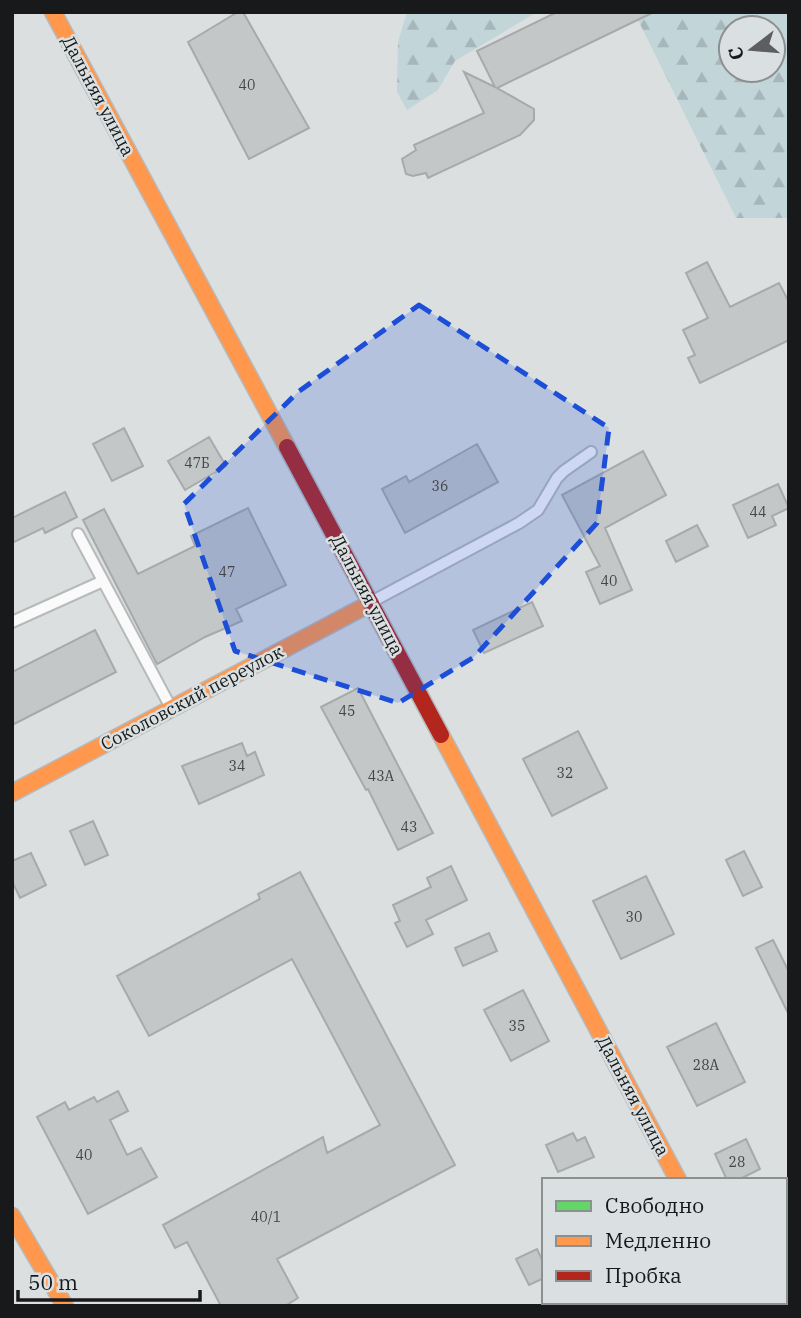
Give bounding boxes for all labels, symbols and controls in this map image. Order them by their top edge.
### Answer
north arrow [717,14,787,84]
street label: Дальняя улица [57,32,140,160]
text: С [722,44,749,63]
house number: 40 [239,76,255,94]
house number: 47Б [184,454,210,472]
house number: 36 [432,477,448,495]
house number: 44 [750,503,766,521]
street label: Дальняя улица [326,531,409,659]
house number: 47 [219,563,235,581]
house number: 40 [601,572,617,590]
street label: Соколовский переулок [97,639,287,755]
house number: 45 [339,702,355,720]
house number: 34 [229,757,245,775]
house number: 32 [557,764,573,782]
house number: 43А [368,767,395,785]
house number: 43 [401,818,417,836]
house number: 30 [626,908,642,926]
house number: 35 [509,1017,525,1035]
street label: Дальняя улица [592,1032,675,1160]
house number: 28А [693,1056,720,1074]
house number: 40 [76,1146,92,1164]
house number: 28 [729,1153,745,1171]
legend [542,1178,787,1304]
text: Свободно [605,1191,704,1219]
house number: 40/1 [251,1208,281,1226]
text: Медленно [605,1226,711,1254]
scale bar [18,1258,200,1302]
text: Пробка [605,1261,682,1289]
text: 50 m [28,1268,78,1296]

